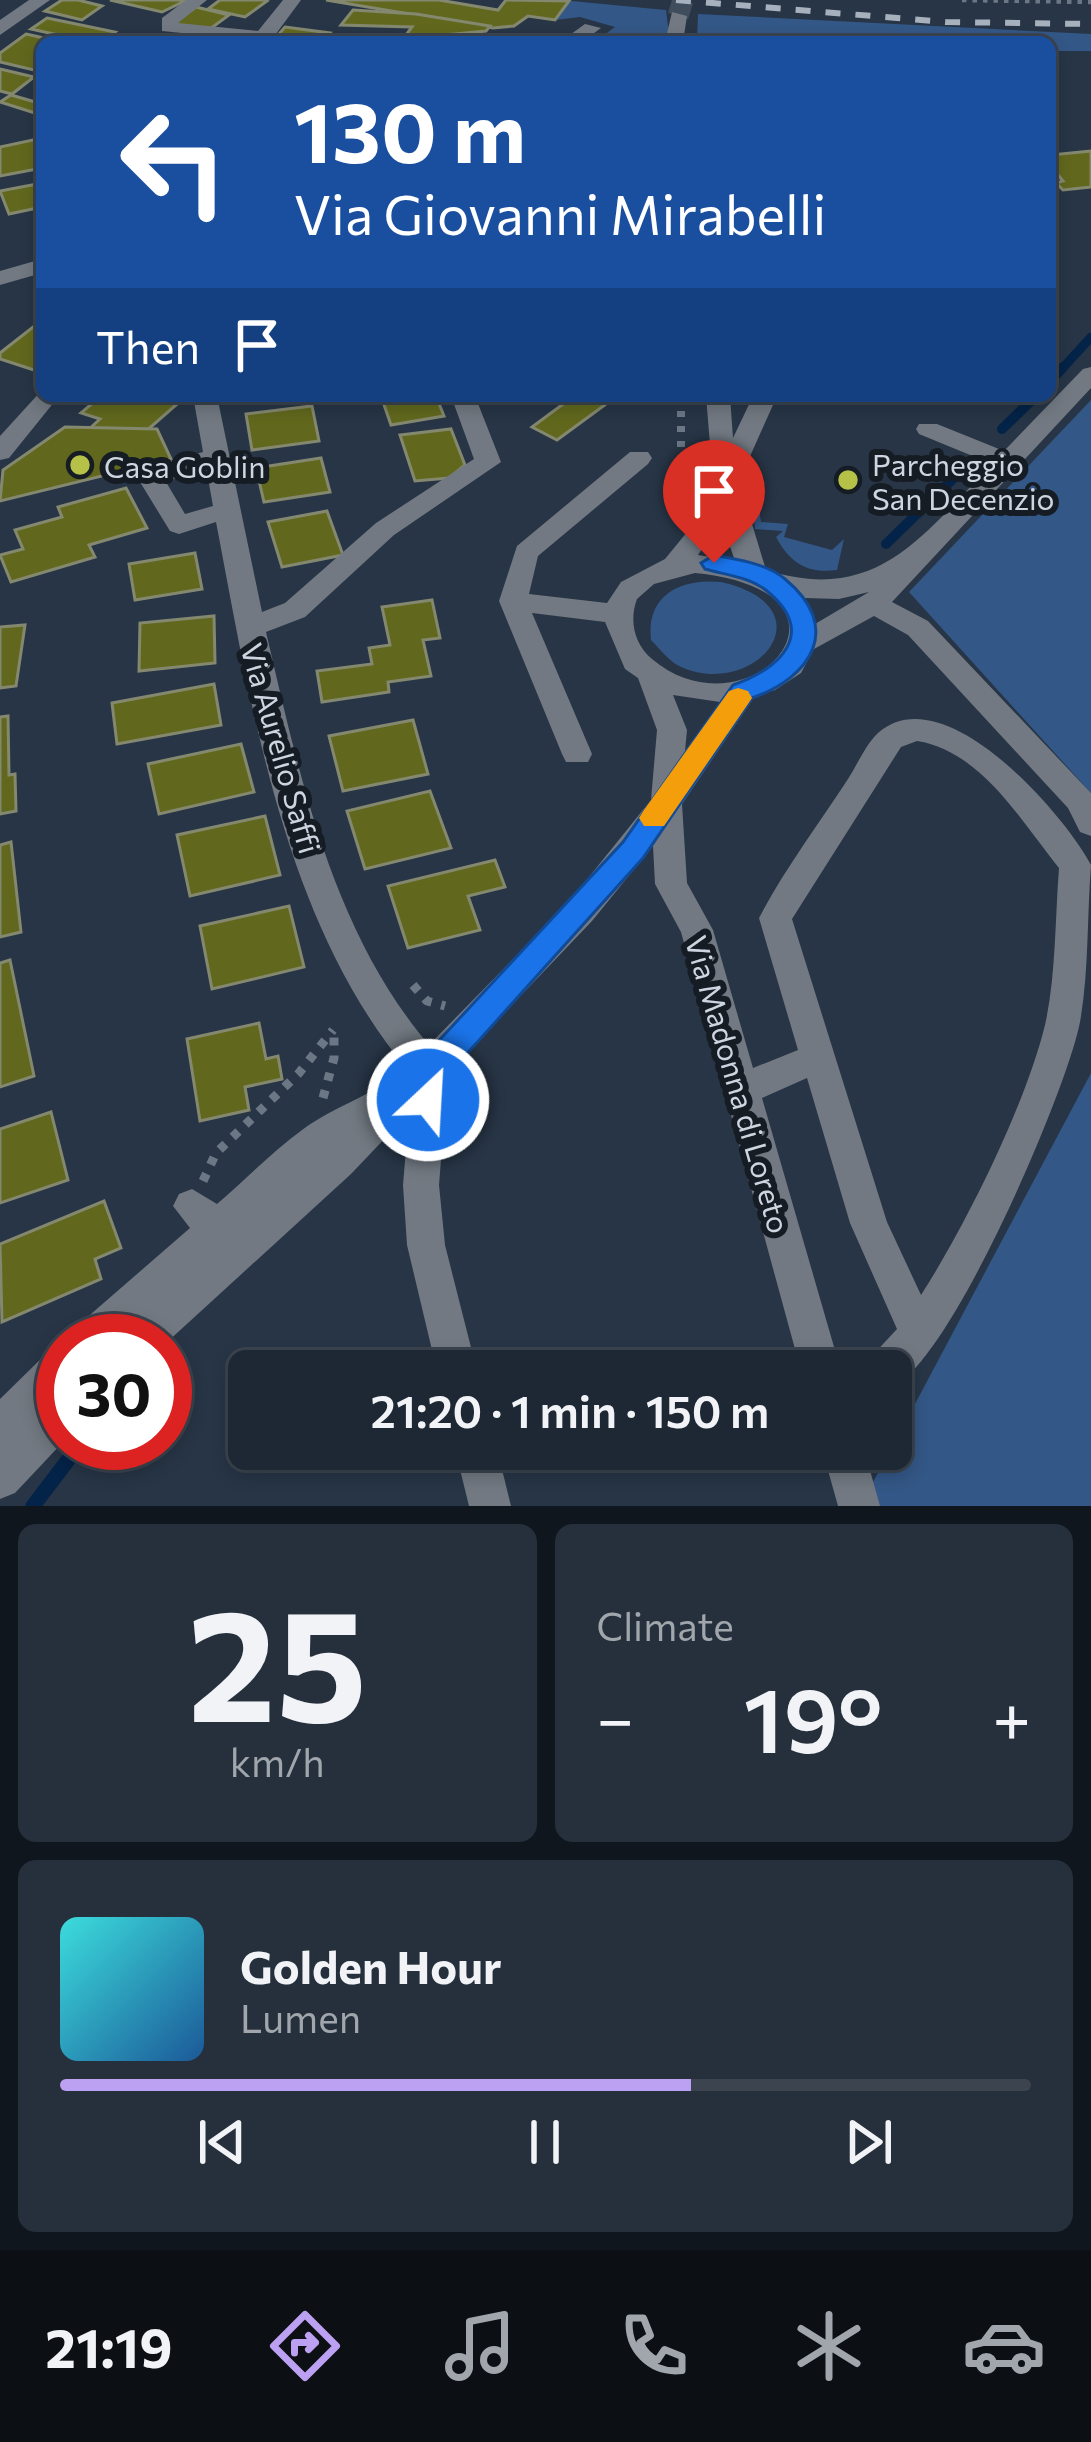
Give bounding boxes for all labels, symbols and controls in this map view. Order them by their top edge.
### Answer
text: 130 m [294,78,526,180]
icon: left [96,84,252,240]
text: Via Giovanni Mirabelli [294,180,826,246]
icon: arrive [224,312,290,378]
text: Then [96,318,200,373]
pin [663,440,765,563]
place label: Parcheggio San Decenzio [872,445,1055,516]
place label: Casa Goblin [104,447,266,484]
marker: Casa Goblin [67,452,93,478]
icon: arrive [681,458,747,524]
marker: Parcheggio San Decenzio [835,467,861,493]
street label: Via Aurelio Saffi [234,638,330,858]
street label: Via Madonna di Loreto [679,931,799,1237]
position arrow [365,1037,491,1163]
speed limit sign: 30 [36,1314,192,1470]
text: 21:20 · 1 min · 150 m [371,1382,769,1437]
text: 25 [187,1563,367,1754]
text: Climate [597,1601,734,1649]
text: 19° [743,1661,883,1772]
text: − [597,1676,634,1757]
text: + [992,1676,1031,1757]
text: km/h [230,1737,325,1785]
text: Golden Hour [240,1938,501,1993]
text: Lumen [240,1993,361,2041]
icon: previous [189,2109,255,2175]
icon: pause [512,2109,578,2175]
icon: next [836,2109,902,2175]
icon: directions [263,2304,347,2388]
icon: music [438,2304,522,2388]
icon: phone [612,2304,696,2388]
icon: climate [787,2304,871,2388]
icon: car [962,2304,1046,2388]
text: 21:19 [45,2313,173,2379]

